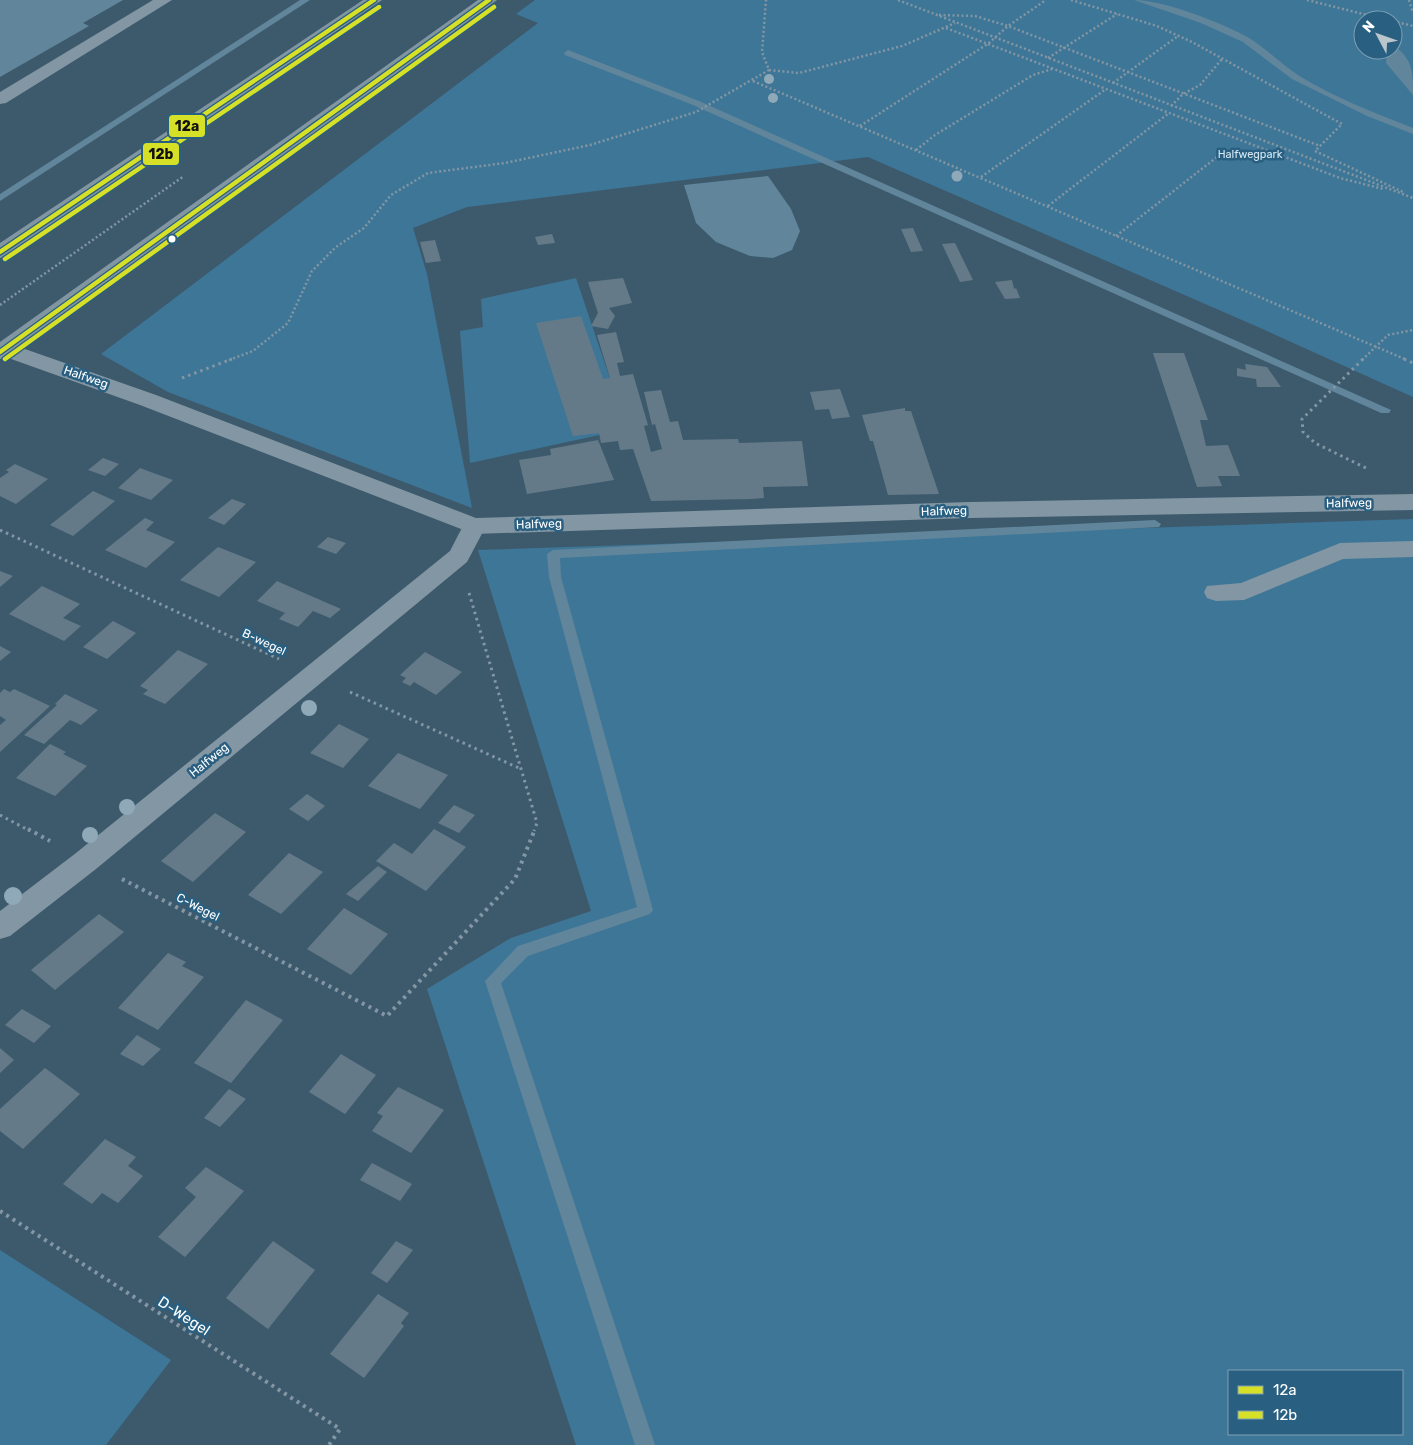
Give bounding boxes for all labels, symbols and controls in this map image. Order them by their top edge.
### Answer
north arrow [1353,10,1403,60]
text: N [1359,17,1378,36]
line badge: 12a [168,114,206,138]
text: 12a [175,118,199,135]
line badge: 12b [142,142,180,166]
text: 12b [149,146,174,163]
park label: Halfwegpark [1218,148,1283,161]
unlabelled marker [167,234,177,244]
street label: Halfweg [62,363,110,391]
street label: Halfweg [1326,496,1372,510]
street label: Halfweg [921,503,967,519]
street label: Halfweg [516,516,562,532]
street label: B-wegel [240,626,288,658]
street label: Halfweg [187,740,231,780]
street label: C-Wegel [174,890,222,924]
street label: D-Wegel [155,1293,213,1339]
legend [1228,1370,1403,1435]
text: 12a [1273,1381,1297,1399]
text: 12b [1273,1406,1297,1424]

